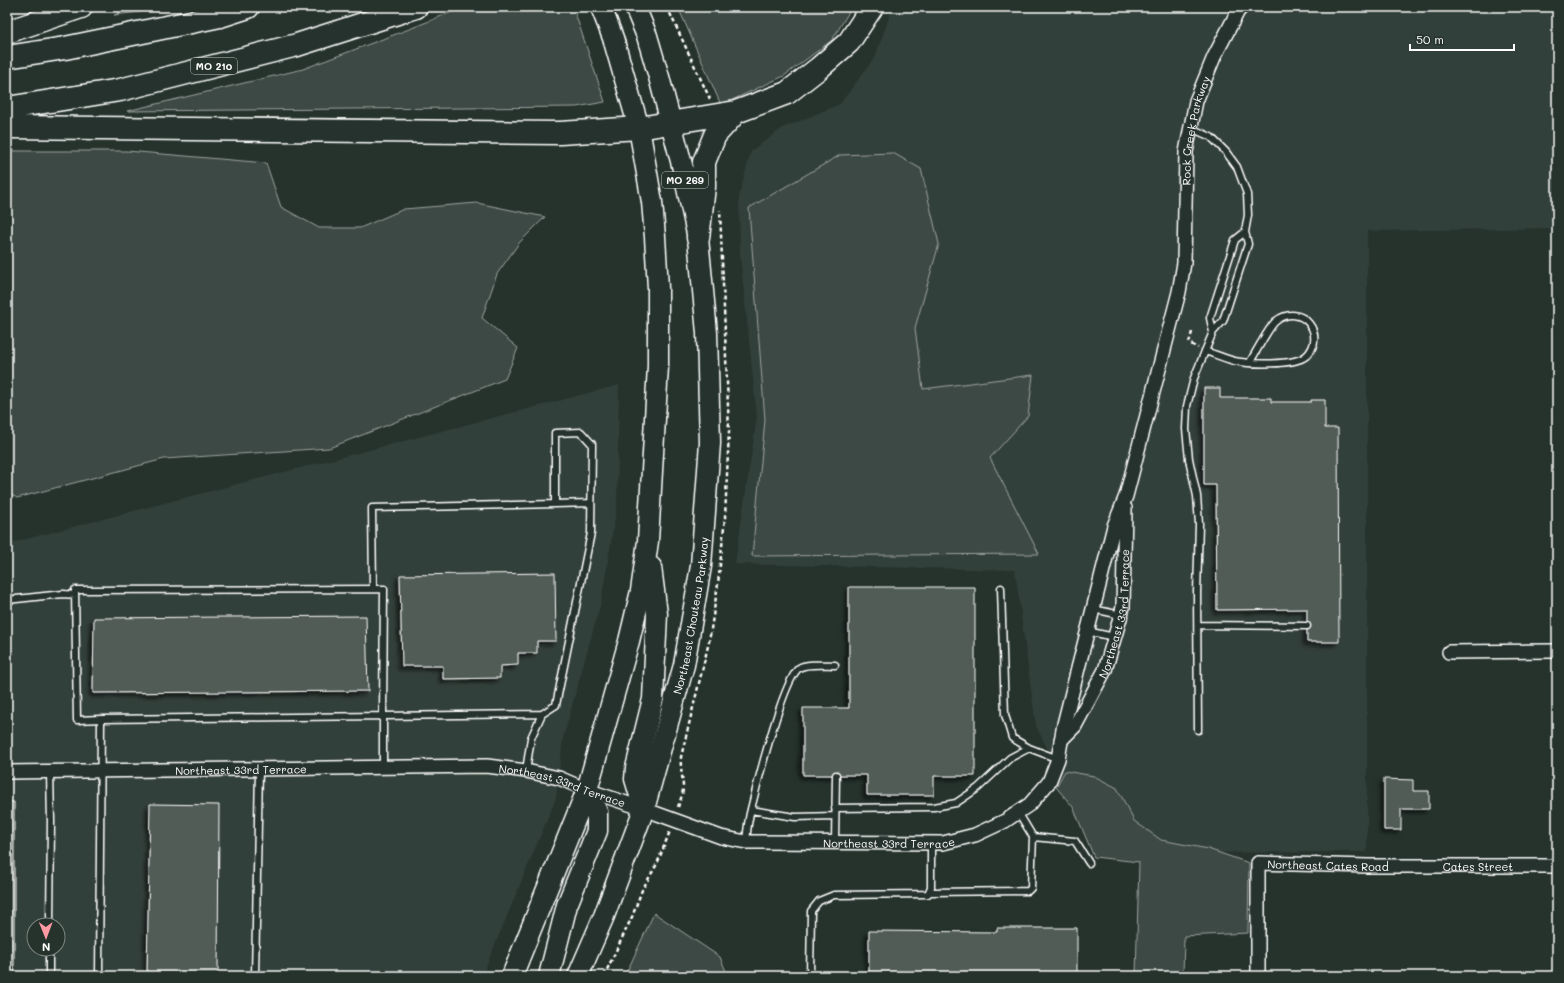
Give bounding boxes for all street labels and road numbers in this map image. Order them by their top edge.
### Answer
road number: MO 210 [191,58,237,74]
street label: Rock Creek Parkway [1178,73,1213,186]
road number: MO 269 [662,172,708,188]
street label: Northeast Chouteau Parkway [669,536,711,696]
street label: Northeast 33rd Terrace [1095,549,1132,681]
street label: Northeast 33rd Terrace [498,760,628,810]
street label: Northeast 33rd Terrace [175,761,307,777]
street label: Northeast 33rd Terrace [823,833,956,851]
street label: Northeast Cates Road [1267,856,1389,874]
street label: Cates Street [1443,859,1513,874]

